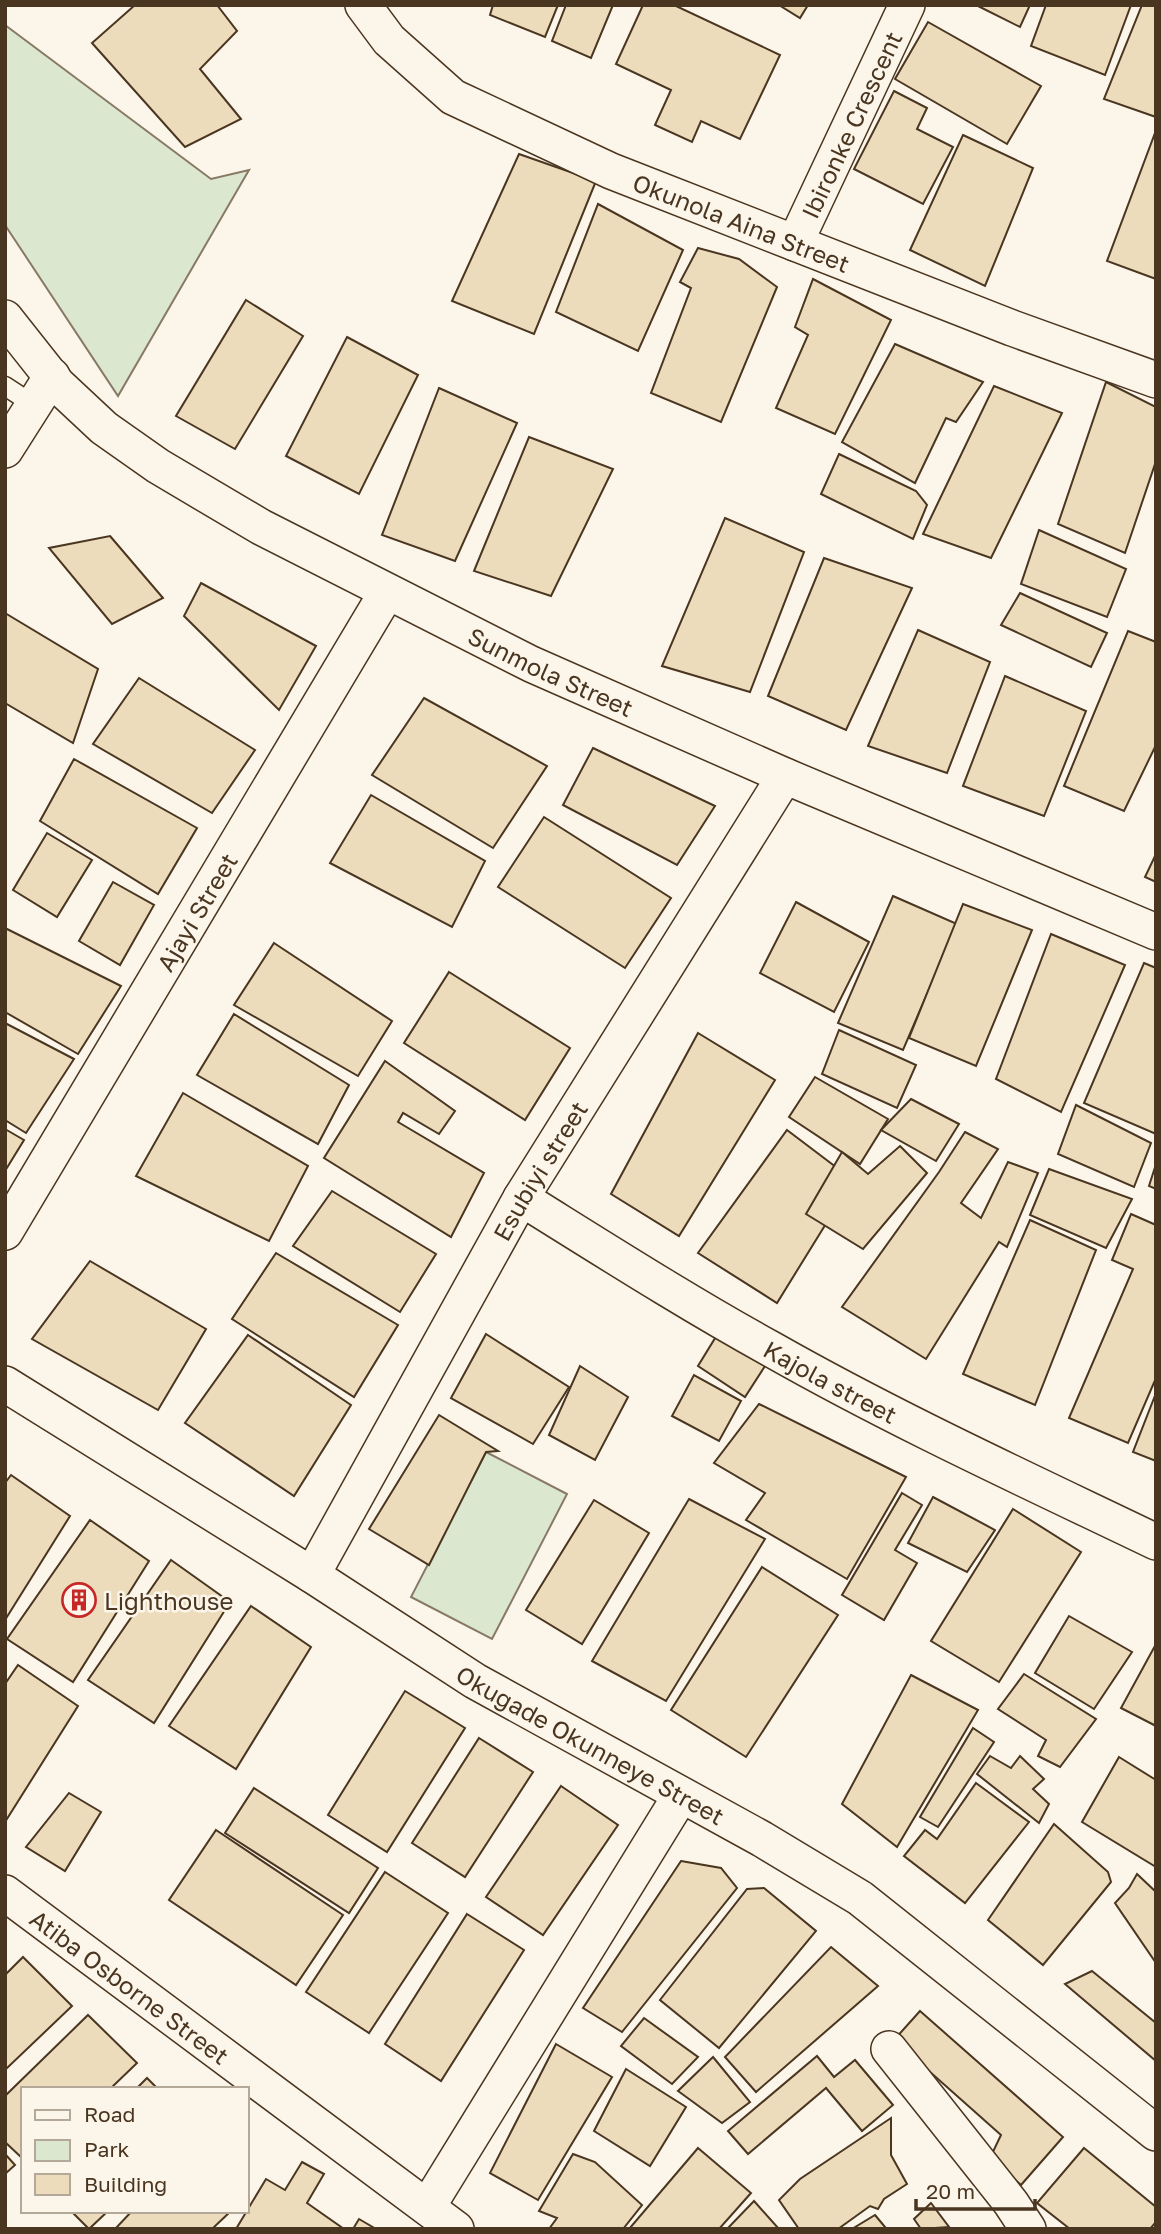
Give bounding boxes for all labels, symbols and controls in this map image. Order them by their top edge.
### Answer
street label: Ibironke Crescent [794,26,907,223]
street label: Okunola Aina Street [629,167,854,278]
street label: Sunmola Street [464,620,638,722]
street label: Ajayi Street [150,847,243,976]
street label: Esubiyi street [486,1095,593,1245]
street label: Kajola street [759,1334,902,1429]
building icon: Lighthouse [60,1581,98,1619]
place label: Lighthouse [104,1586,233,1615]
street label: Okugade Okunneye Street [451,1659,730,1830]
street label: Atiba Osborne Street [25,1903,235,2070]
legend [21,2087,248,2213]
text: Road [84,2101,135,2127]
text: Park [84,2136,130,2162]
scale bar [916,2168,1035,2212]
text: Building [84,2171,167,2197]
text: 20 m [926,2178,975,2204]

